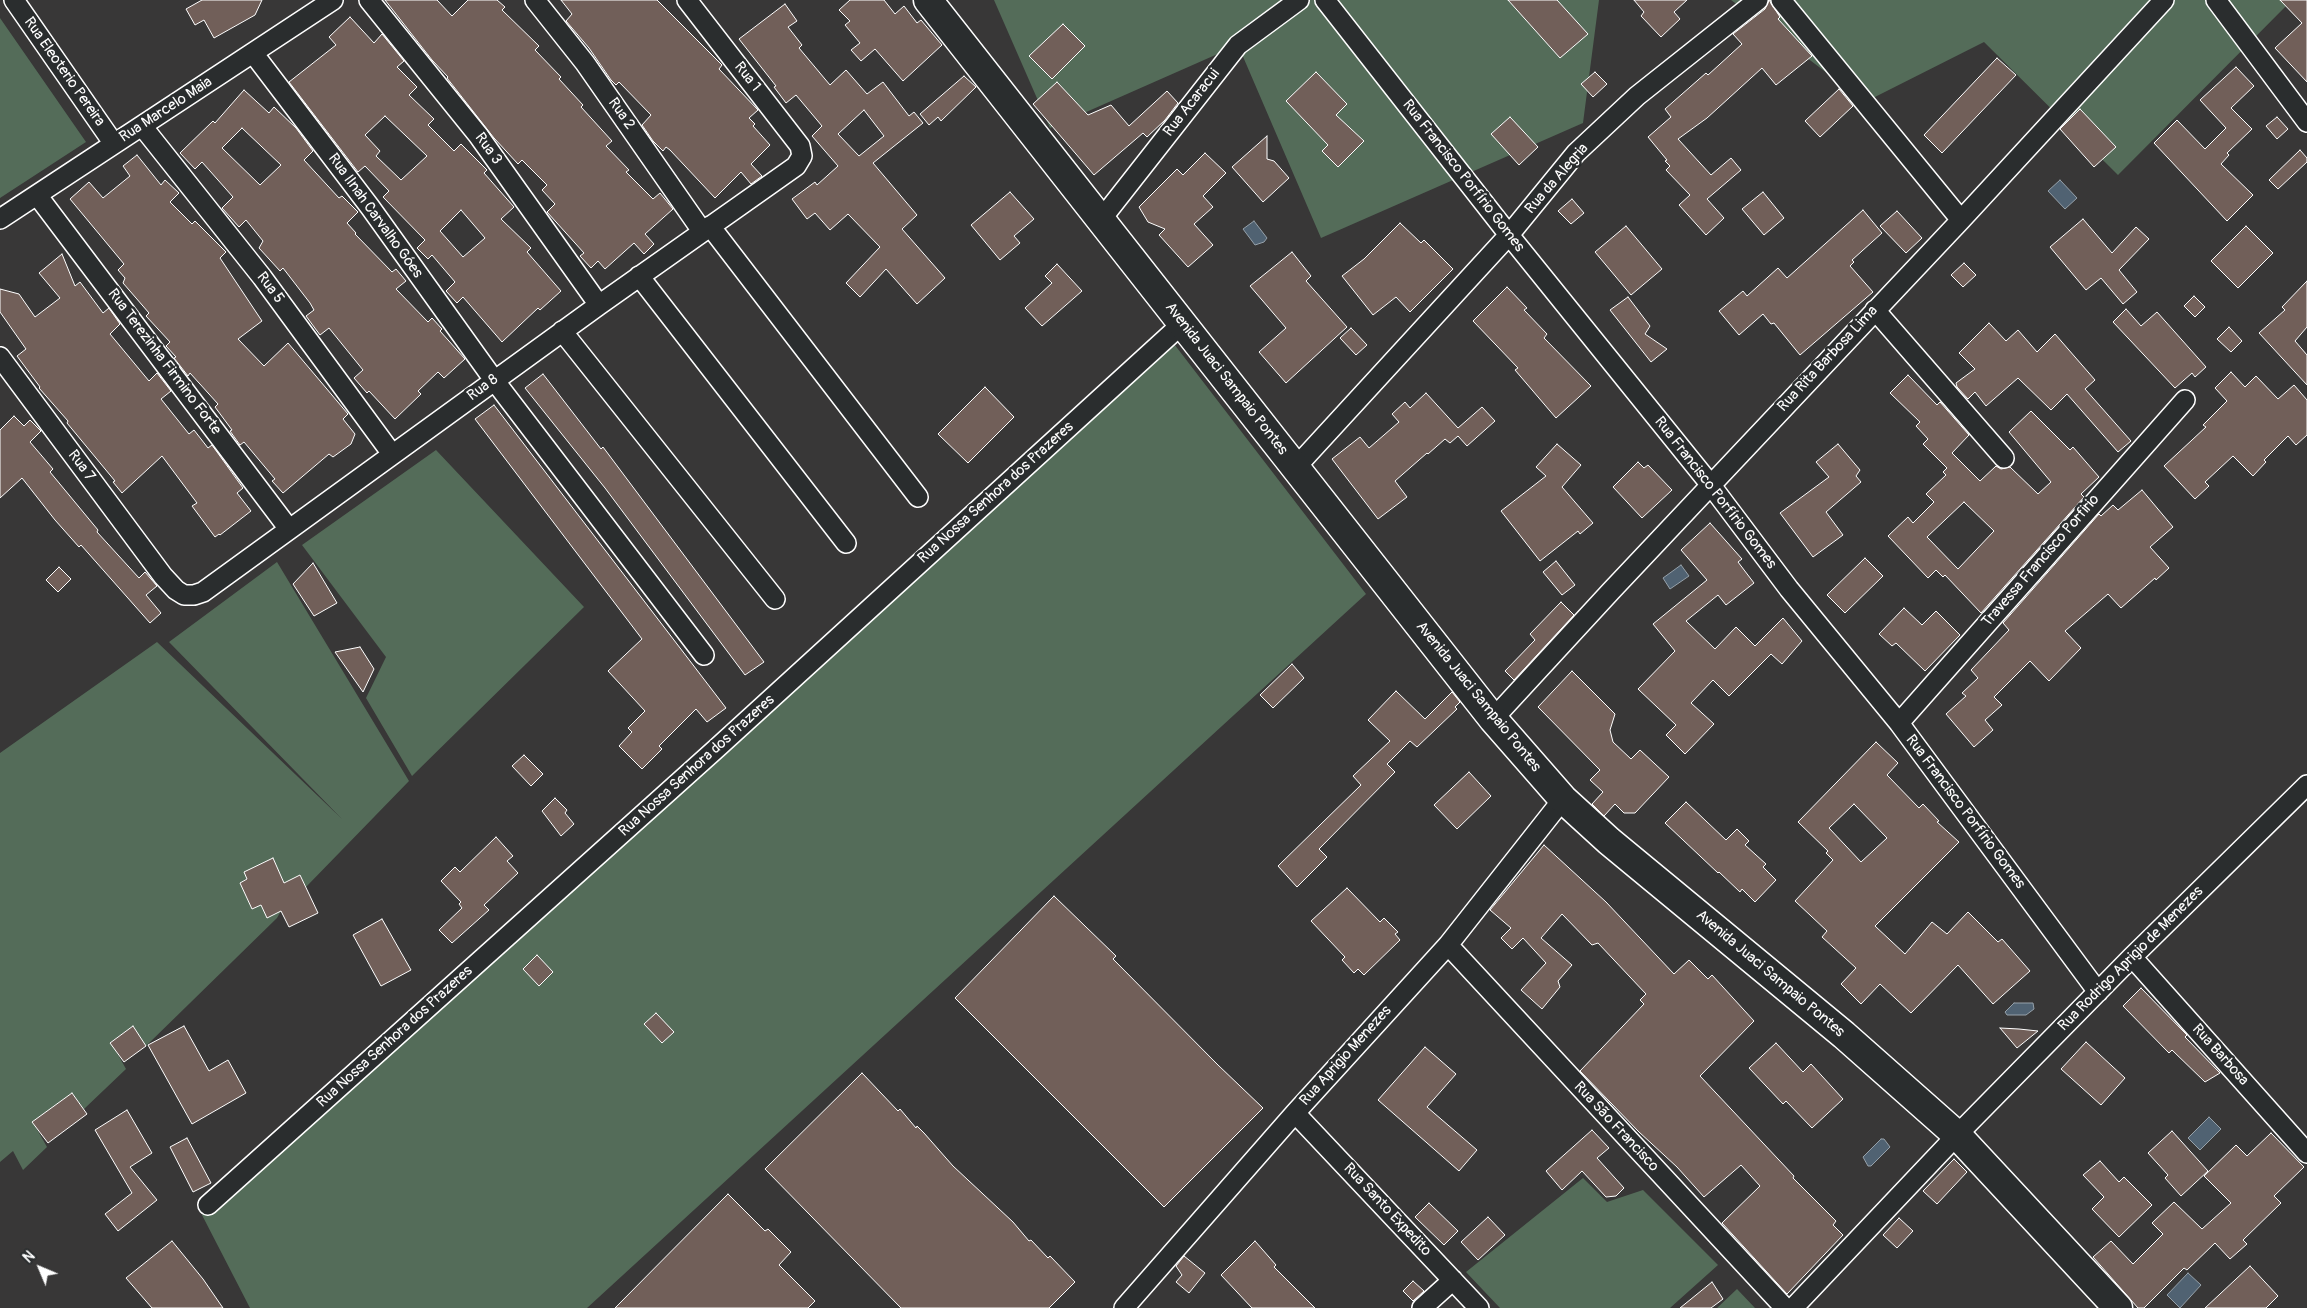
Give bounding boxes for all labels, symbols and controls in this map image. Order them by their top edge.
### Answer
street label: Rua Eleoterio Pereira [20,14,108,130]
street label: Rua 1 [730,59,764,95]
street label: Rua Acaracui [1160,66,1224,140]
street label: Rua Marcelo Maia [116,73,216,147]
street label: Rua 2 [604,95,638,133]
street label: Rua Francisco Porfírio Gomes [1398,96,1528,256]
street label: Rua 3 [470,130,506,168]
street label: Rua da Alegria [1522,140,1592,218]
street label: Rua Ilnah Carvalho Góes [324,150,426,282]
street label: Rua 5 [252,269,288,307]
street label: Rua Terezinha Firmino Forte [103,286,225,438]
street label: Avenida Juaci Sampaio Pontes [1161,299,1291,459]
street label: Rua Rita Barbosa Lima [1774,302,1882,416]
street label: Rua 8 [464,371,502,405]
street label: Rua Francisco Porfírio Gomes [1650,413,1780,573]
street label: Rua Nossa Senhora dos Prazeres [915,418,1077,568]
street label: Rua 7 [63,447,99,485]
street label: Travessa Francisco Porfirio [1978,491,2104,631]
street label: Avenida Juaci Sampaio Pontes [1412,618,1544,776]
street label: Rua Nossa Senhora dos Prazeres [616,691,778,841]
street label: Rua Francisco Porfírio Gomes [1901,731,2029,893]
street label: Rua Rodrigo Aprigio de Menezes [2055,883,2207,1035]
street label: Avenida Juaci Sampaio Pontes [1692,907,1848,1041]
street label: Rua Nossa Senhora dos Prazeres [314,962,476,1112]
street label: Rua Aprigio Menezes [1296,1002,1396,1110]
street label: Rua Barbosa [2188,1021,2252,1089]
street label: Rua São Francisco [1570,1078,1662,1176]
street label: Rua Santo Expedito [1339,1160,1435,1260]
north arrow [15,1243,65,1293]
text: N [20,1248,38,1266]

